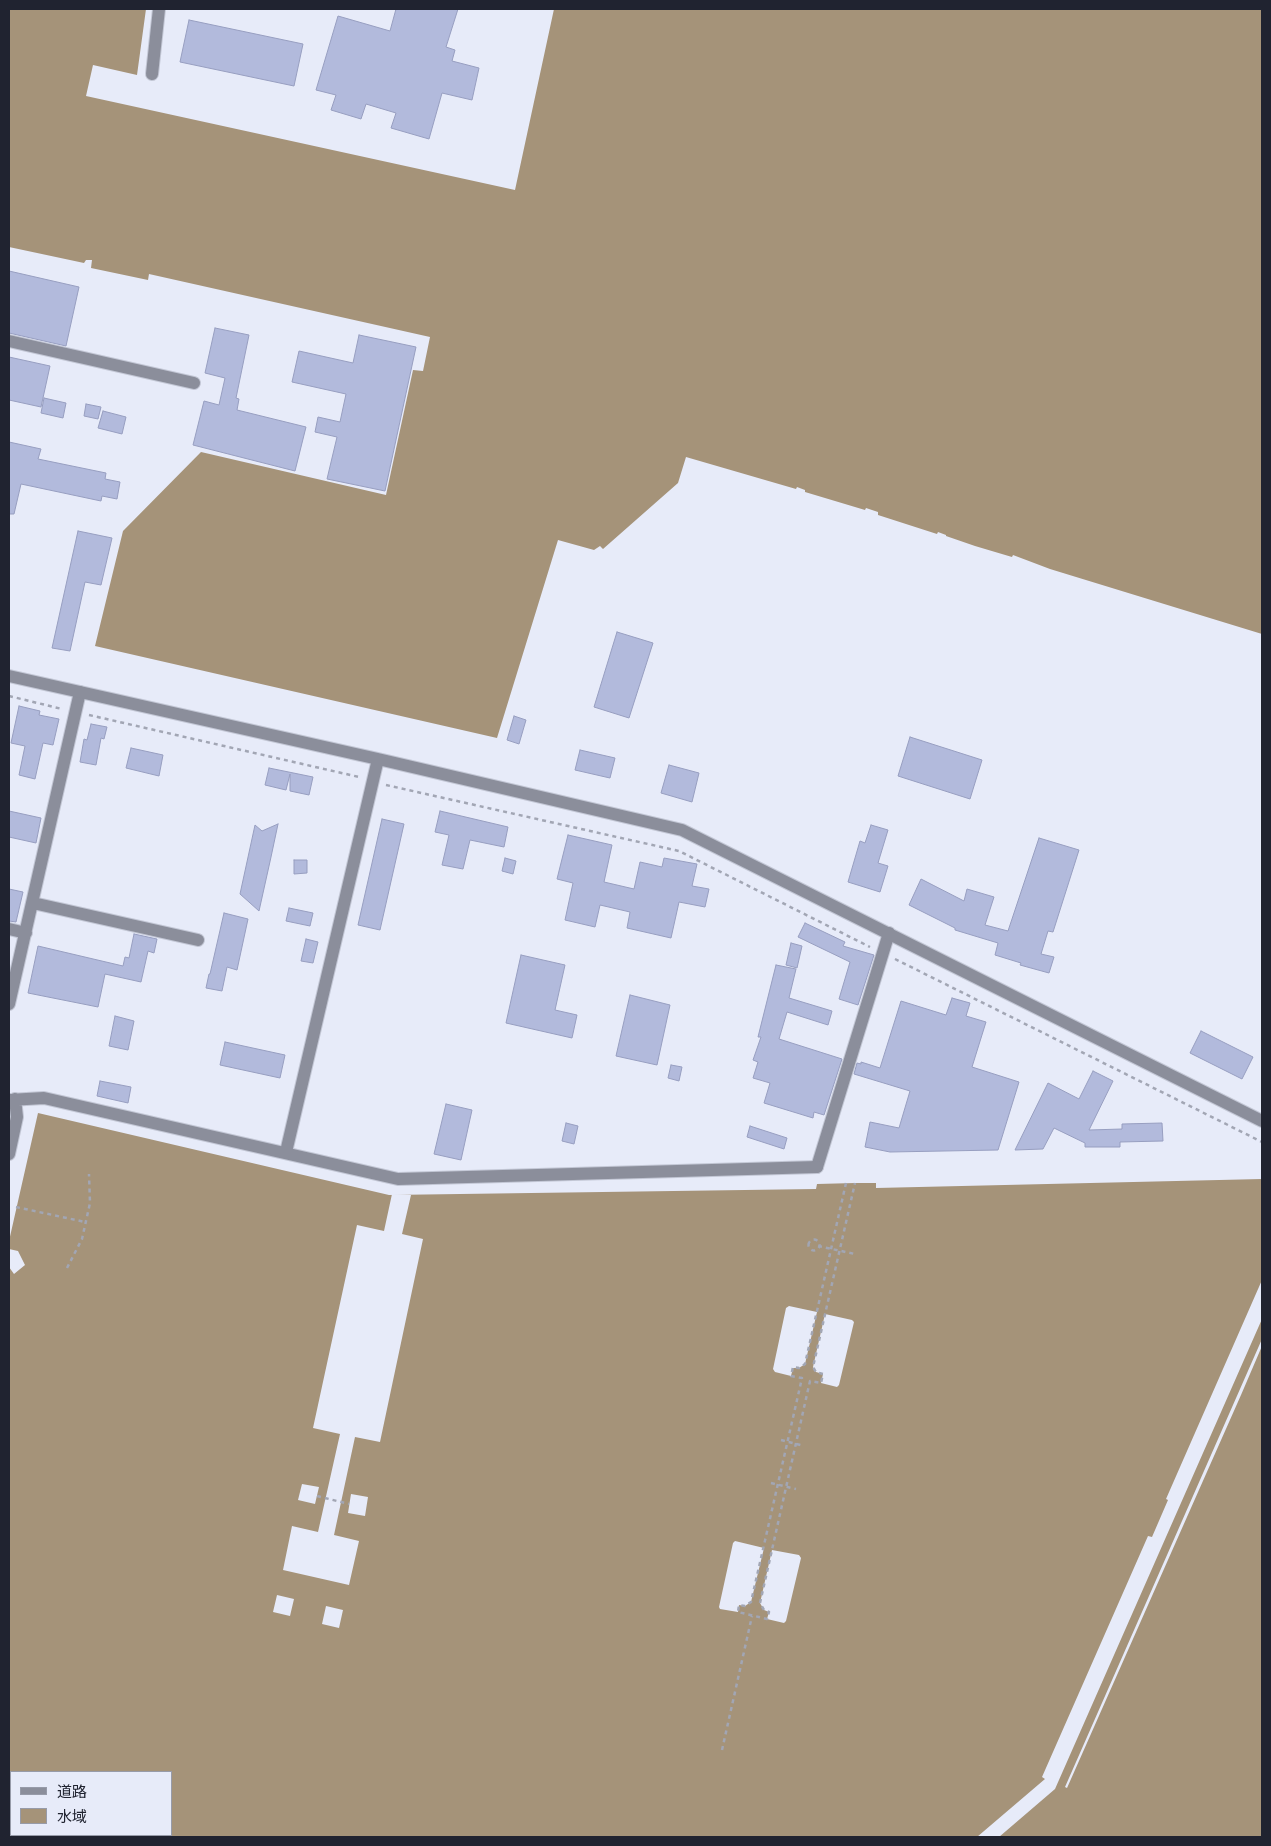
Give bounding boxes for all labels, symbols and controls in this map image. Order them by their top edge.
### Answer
legend [10,1771,172,1836]
text: 道路 [57,1782,87,1800]
text: 水域 [57,1807,87,1825]

